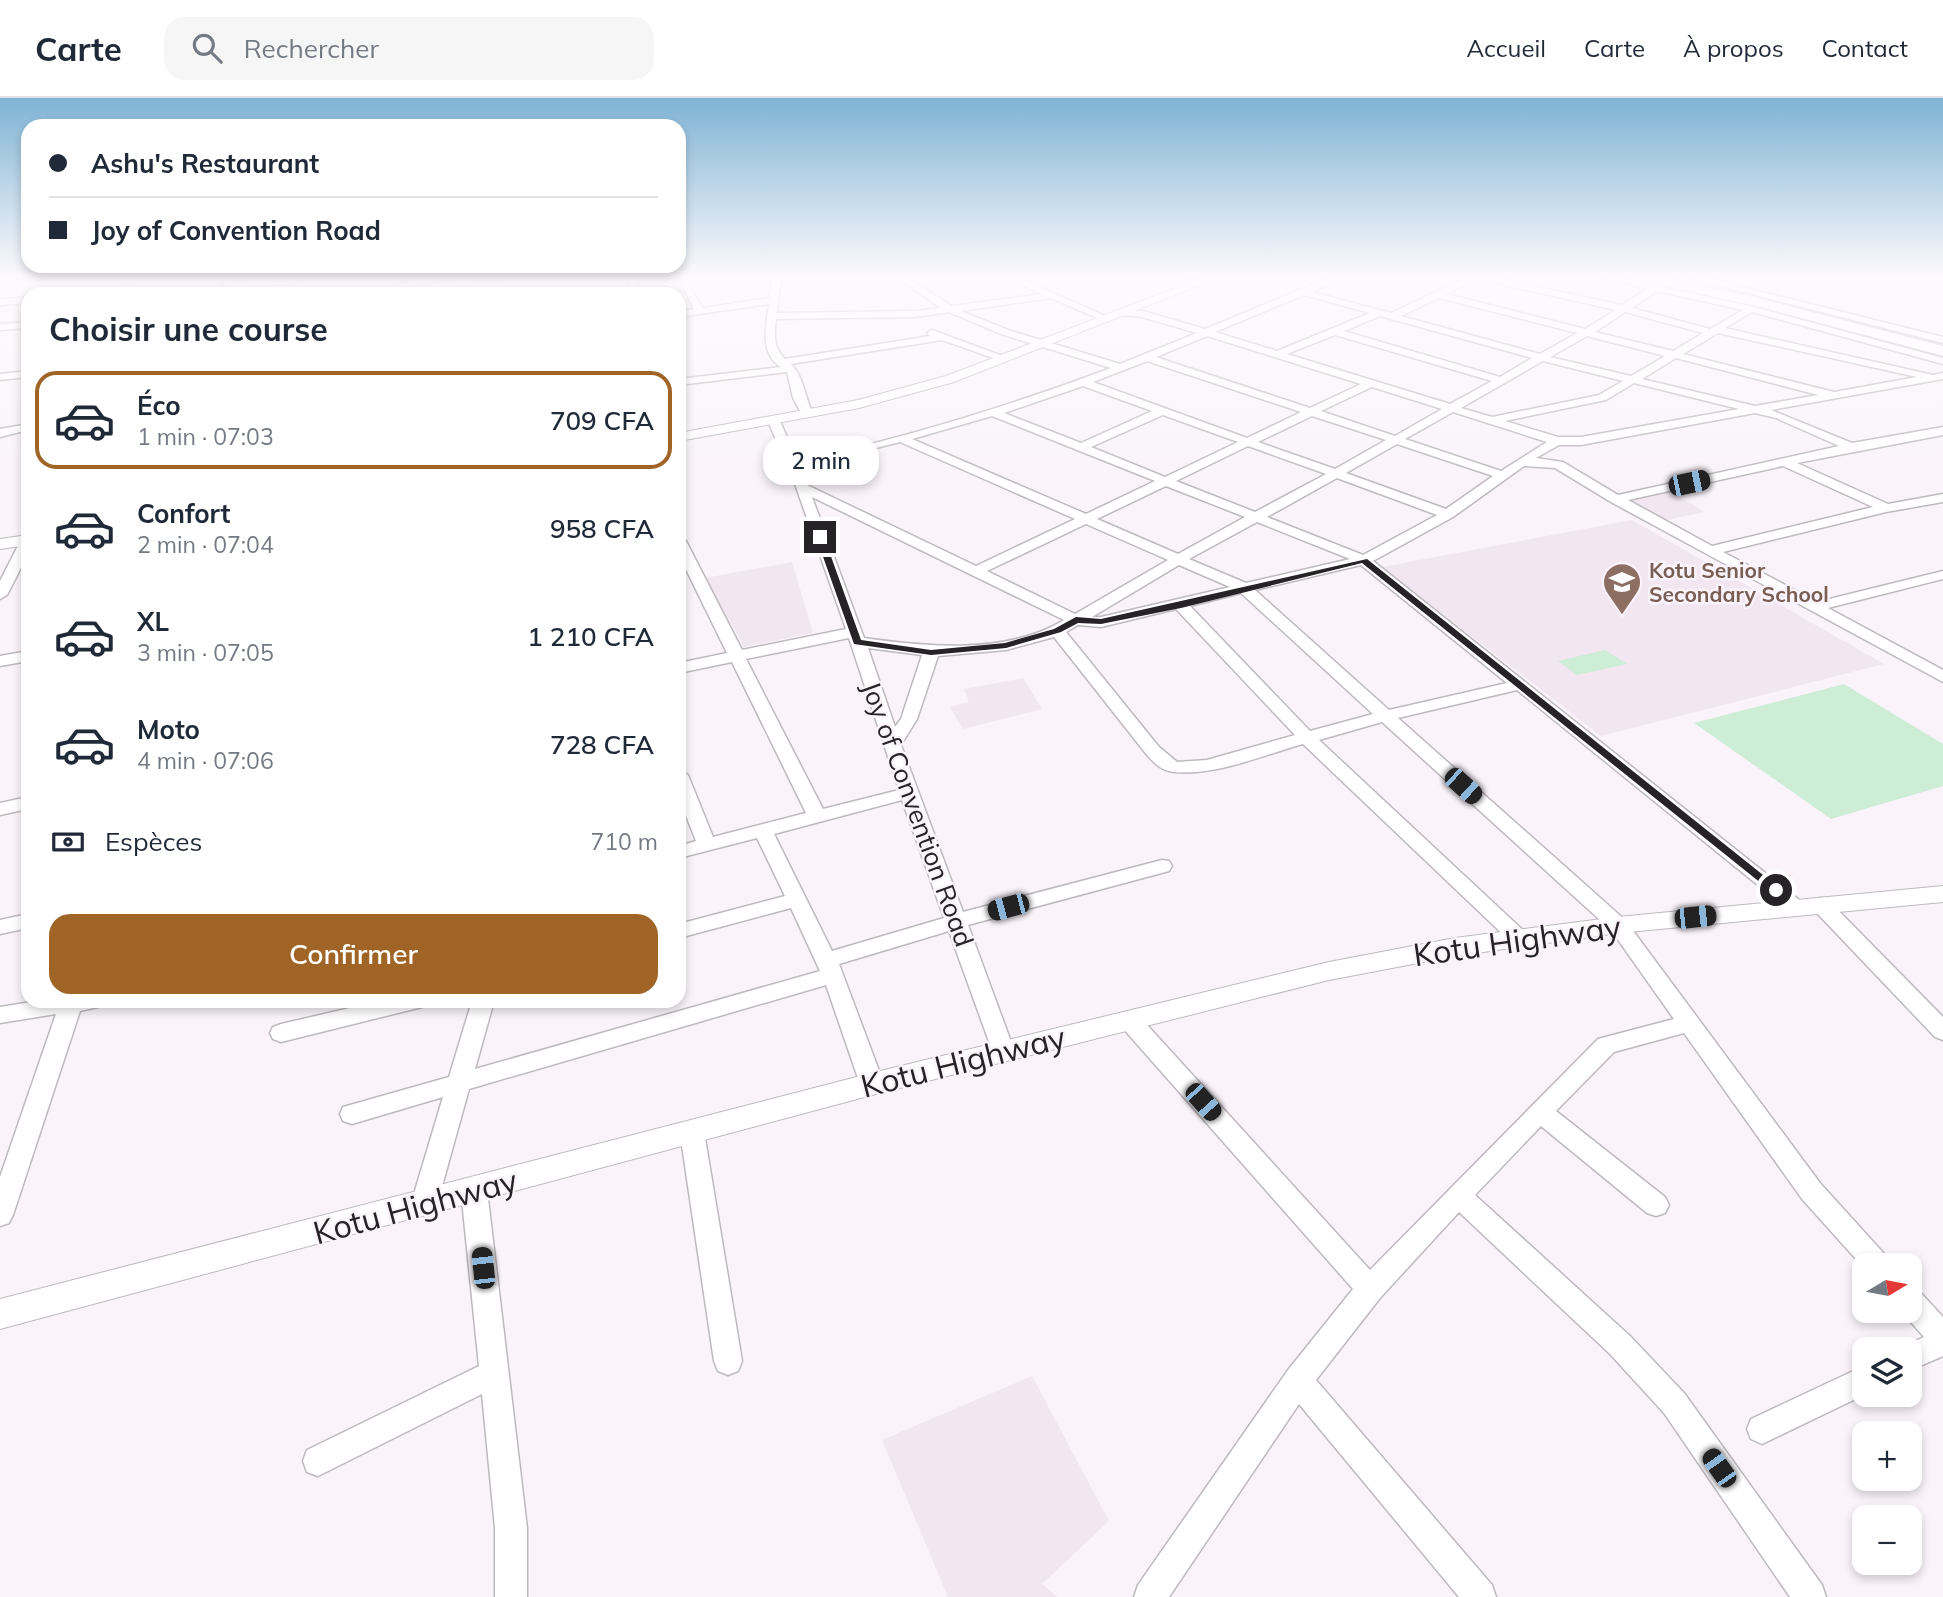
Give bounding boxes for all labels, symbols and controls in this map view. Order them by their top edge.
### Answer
search box [164,17,654,80]
text: Carte [35,28,122,69]
icon: search [188,29,226,67]
text: Rechercher [244,32,379,65]
text: Accueil [1467,33,1546,63]
text: Carte [1584,33,1645,63]
text: À propos [1683,33,1784,63]
text: Contact [1822,33,1908,63]
text: Ashu's Restaurant [91,147,319,180]
text: Joy of Convention Road [91,214,381,247]
text: Choisir une course [49,309,328,349]
icon: car [53,389,116,452]
text: Éco [137,389,181,422]
text: 709 CFA [550,404,654,437]
text: 1 min · 07:03 [137,422,274,451]
callout: 2 min [762,436,878,484]
text: 2 min [791,446,851,475]
car [1667,468,1712,498]
icon: car [53,497,116,560]
text: Confort [137,497,230,530]
text: 958 CFA [550,512,654,545]
route end [804,521,836,553]
text: 2 min · 07:04 [137,530,274,559]
place label: Kotu Senior Secondary School [1649,557,1829,607]
school or university icon: Kotu Senior Secondary School [1601,561,1643,616]
icon: car [53,605,116,668]
text: XL [137,605,169,638]
text: 1 210 CFA [527,620,654,653]
text: 3 min · 07:05 [137,638,274,667]
street label: Joy of Convention Road [855,677,981,951]
icon: car [53,713,116,776]
text: Moto [137,713,200,746]
text: 728 CFA [550,728,654,761]
text: 4 min · 07:06 [137,746,274,775]
car [1441,764,1486,808]
icon: cash [49,823,87,861]
text: Espèces [105,825,202,858]
text: 710 m [590,827,658,856]
route start [1760,874,1792,906]
car [985,891,1032,923]
car [1674,904,1717,930]
street label: Kotu Highway [1410,906,1624,974]
button: Confirmer [49,914,658,994]
street label: Kotu Highway [856,1016,1070,1106]
car [1182,1079,1225,1125]
street label: Kotu Highway [309,1160,521,1252]
car [471,1246,496,1290]
north arrow [1852,1253,1922,1323]
map controls [1852,1253,1922,1575]
button: layers [1852,1337,1922,1407]
button: + [1852,1421,1922,1491]
car [1699,1445,1740,1491]
button: − [1852,1505,1922,1575]

